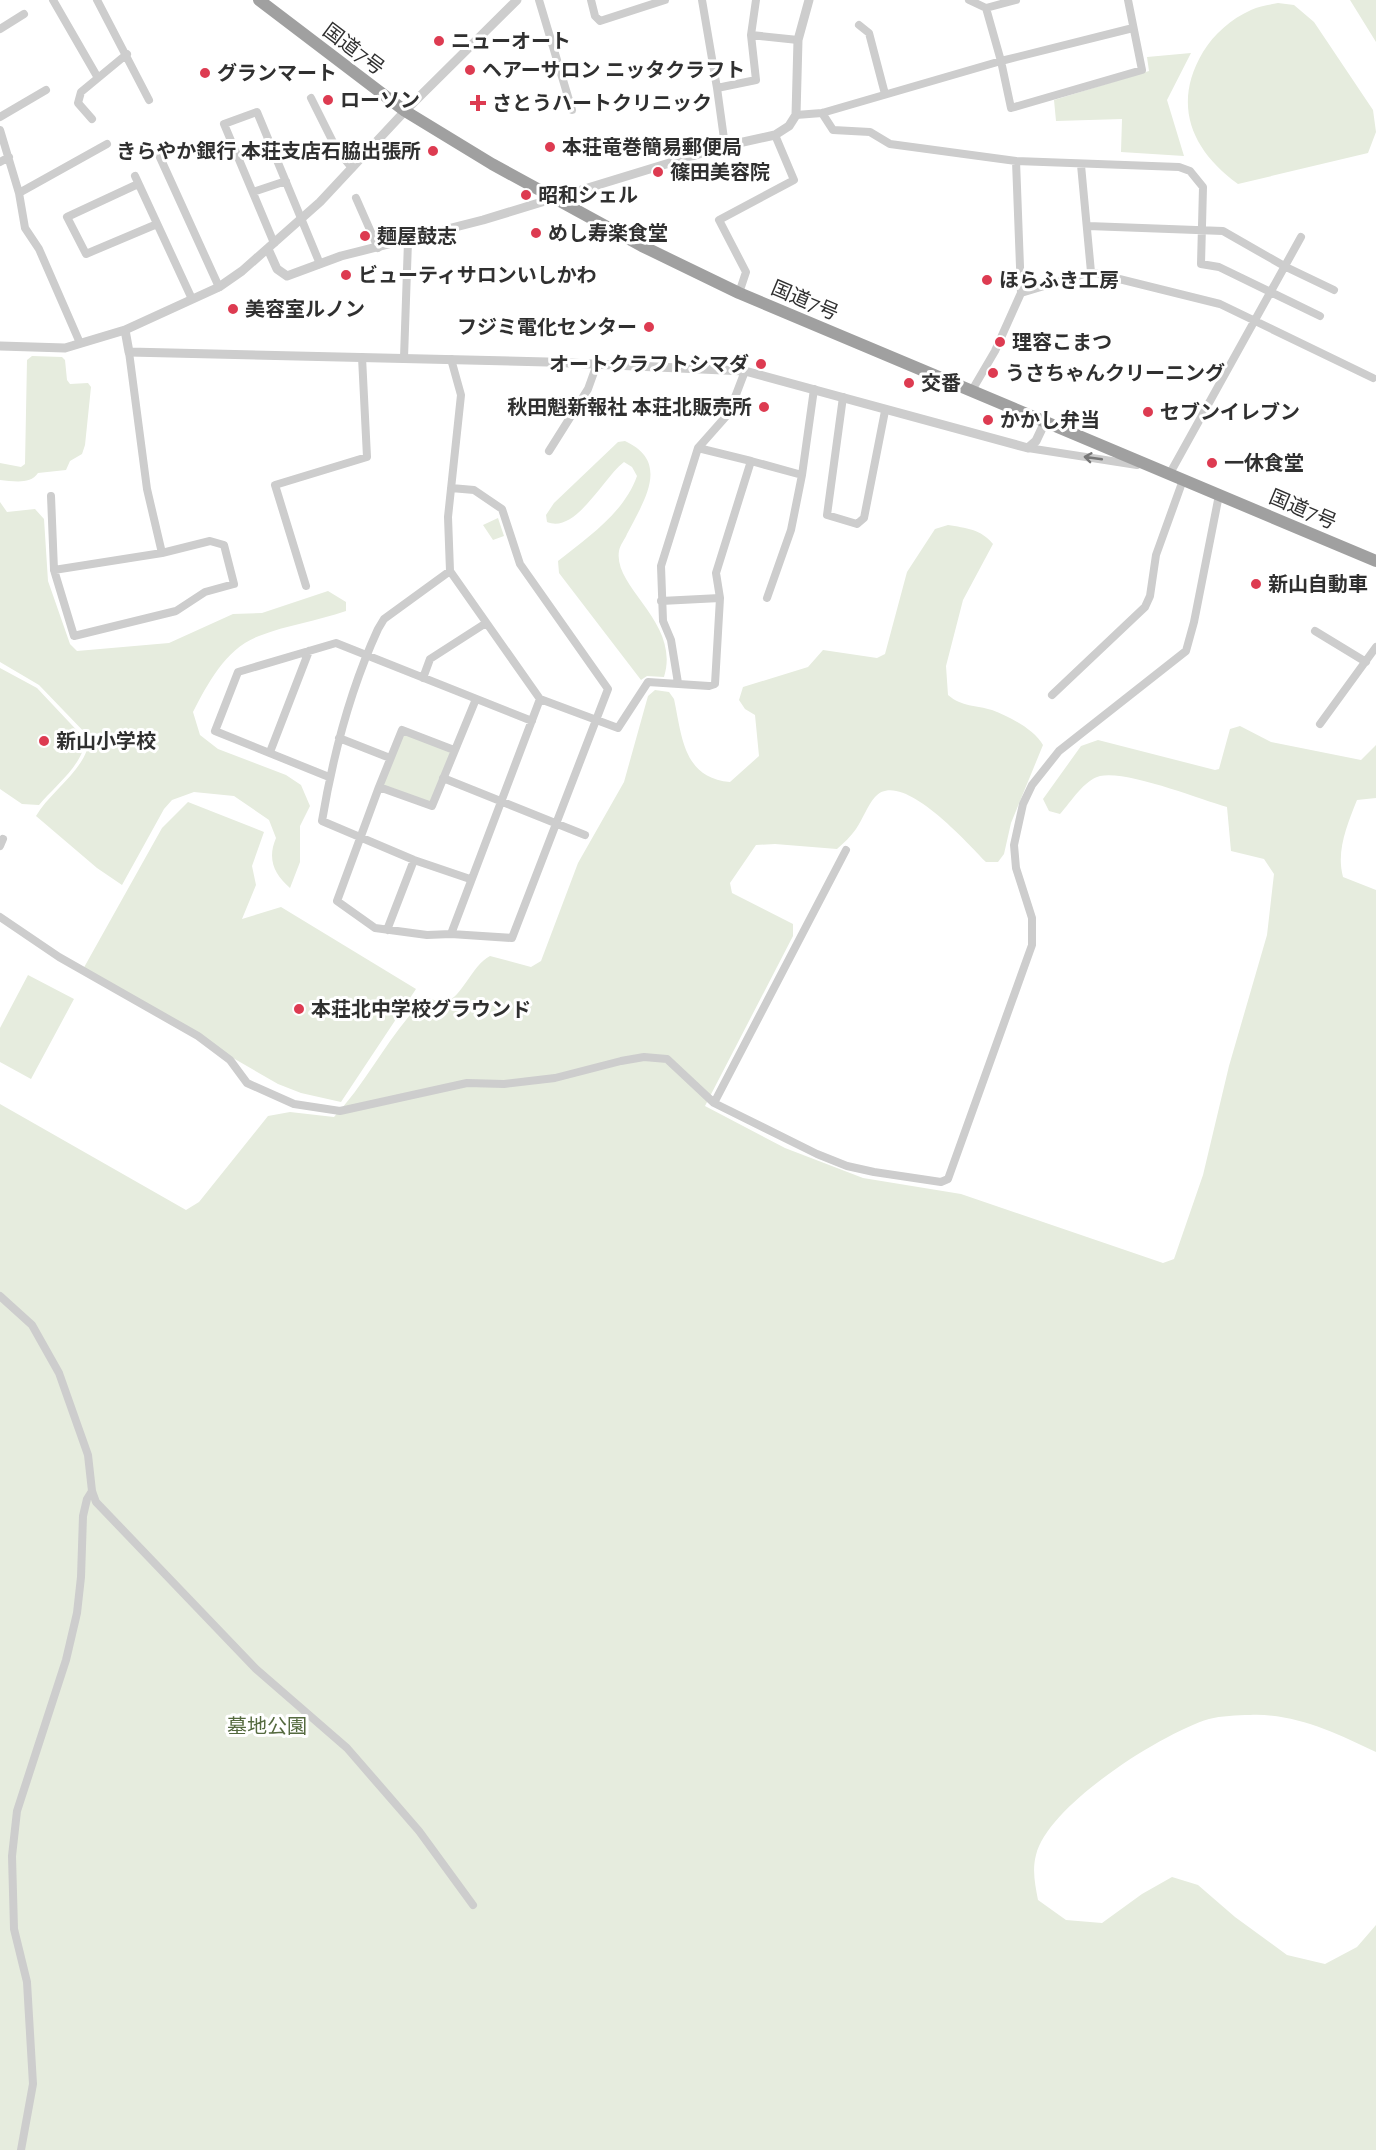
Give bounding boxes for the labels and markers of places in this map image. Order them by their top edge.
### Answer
place label: ニューオート [451,29,571,53]
marker: ニューオート [432,34,446,48]
place label: ヘアーサロン ニッタクラフト [482,58,745,82]
place label: グランマート [217,61,337,85]
marker: ヘアーサロン ニッタクラフト [463,63,477,77]
marker: グランマート [198,66,212,80]
place label: ローソン [340,88,420,112]
place label: さとうハートクリニック [492,91,712,115]
marker: ローソン [321,93,335,107]
marker: さとうハートクリニック [469,94,487,112]
place label: 本荘竜巻簡易郵便局 [562,135,742,159]
place label: きらやか銀行 本荘支店石脇出張所 [116,139,421,163]
marker: 本荘竜巻簡易郵便局 [543,140,557,154]
marker: きらやか銀行 本荘支店石脇出張所 [426,144,440,158]
place label: 篠田美容院 [670,160,770,184]
marker: 篠田美容院 [651,165,665,179]
place label: 昭和シェル [538,183,638,207]
marker: 昭和シェル [519,188,533,202]
place label: めし寿楽食堂 [548,221,668,245]
place label: 麺屋鼓志 [377,224,457,248]
marker: めし寿楽食堂 [529,226,543,240]
marker: 麺屋鼓志 [358,229,372,243]
place label: ビューティサロンいしかわ [358,263,597,287]
marker: ビューティサロンいしかわ [339,268,353,282]
place label: ほらふき工房 [999,268,1119,292]
marker: ほらふき工房 [980,273,994,287]
place label: 美容室ルノン [245,297,365,321]
marker: 美容室ルノン [226,302,240,316]
place label: フジミ電化センター [457,315,637,339]
marker: フジミ電化センター [642,320,656,334]
place label: 理容こまつ [1012,330,1112,354]
marker: 理容こまつ [993,335,1007,349]
place label: オートクラフトシマダ [549,352,749,376]
marker: オートクラフトシマダ [754,357,768,371]
place label: うさちゃんクリーニング [1005,361,1225,385]
marker: うさちゃんクリーニング [986,366,1000,380]
place label: 交番 [921,371,961,395]
marker: 交番 [902,376,916,390]
place label: 秋田魁新報社 本荘北販売所 [507,395,752,419]
marker: 秋田魁新報社 本荘北販売所 [757,400,771,414]
place label: セブンイレブン [1160,400,1300,424]
marker: セブンイレブン [1141,405,1155,419]
place label: かかし弁当 [1000,408,1100,432]
marker: かかし弁当 [981,413,995,427]
place label: 一休食堂 [1224,451,1304,475]
marker: 一休食堂 [1205,456,1219,470]
place label: 新山自動車 [1268,572,1368,596]
marker: 新山自動車 [1249,577,1263,591]
place label: 新山小学校 [56,729,156,753]
marker: 新山小学校 [37,734,51,748]
place label: 本荘北中学校グラウンド [311,997,531,1021]
marker: 本荘北中学校グラウンド [292,1002,306,1016]

